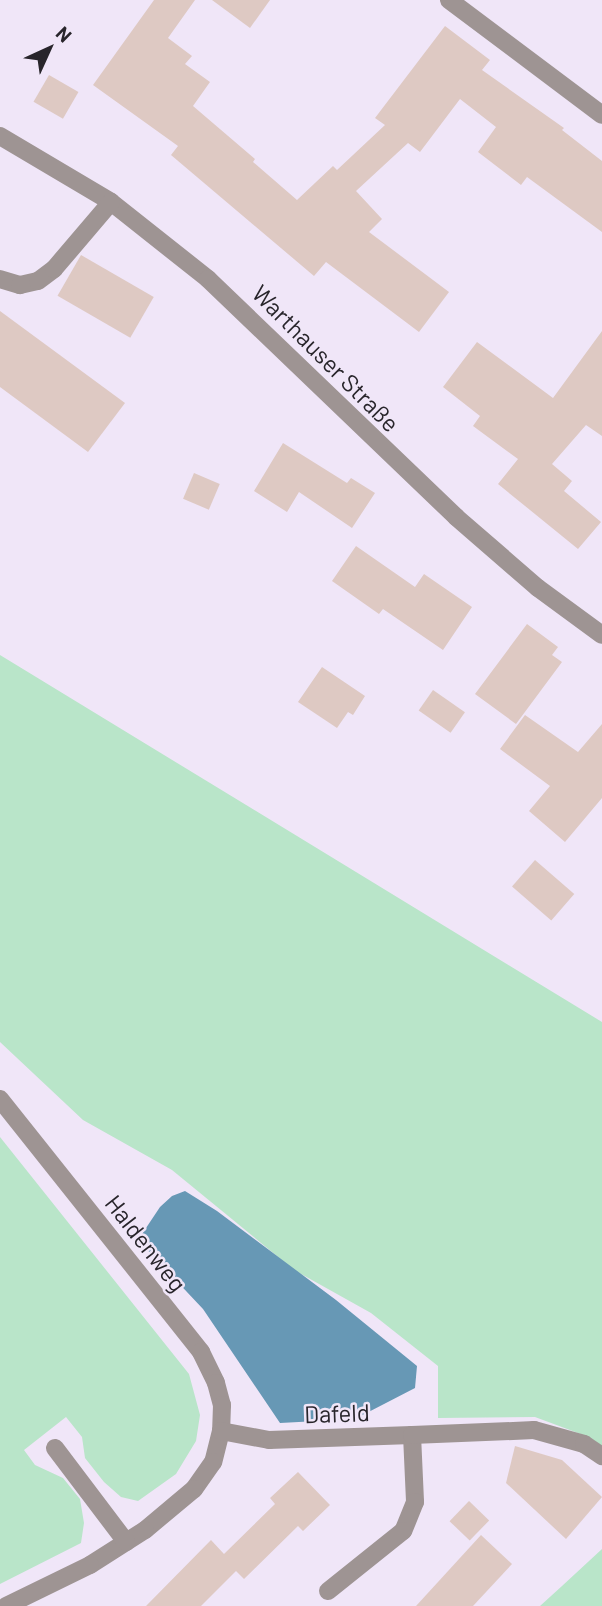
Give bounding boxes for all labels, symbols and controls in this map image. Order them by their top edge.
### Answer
north arrow [14,14,84,84]
text: N [52,21,77,46]
street label: Warthauser Straße [247,279,405,437]
street label: Haldenweg [99,1189,193,1297]
street label: Dafeld [304,1397,370,1429]

